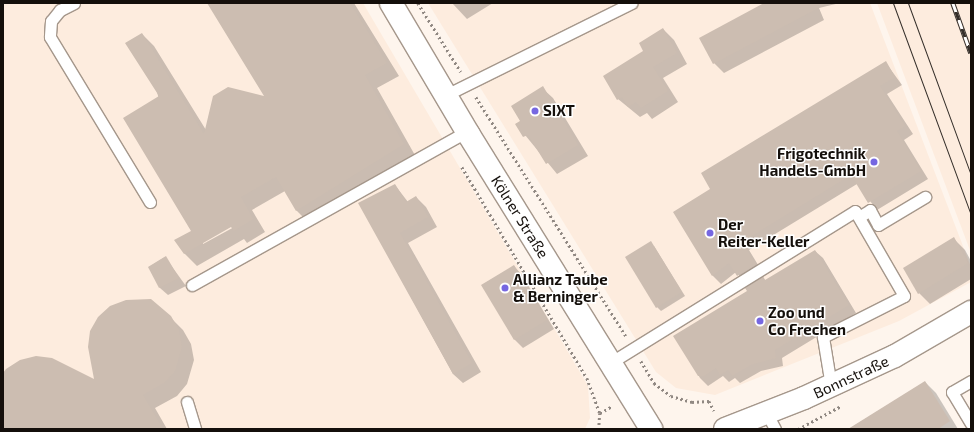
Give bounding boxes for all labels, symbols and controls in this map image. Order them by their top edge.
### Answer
place label: SIXT [543,102,575,120]
marker: SIXT [530,106,540,116]
place label: Frigotechnik Handels-GmbH [759,144,866,179]
marker: Frigotechnik Handels-GmbH [869,157,879,167]
street label: Kölner Straße [487,172,553,262]
place label: Der Reiter-Keller [718,215,810,250]
marker: Der Reiter-Keller [705,228,715,238]
place label: Allianz Taube & Berninger [513,270,608,305]
marker: Allianz Taube & Berninger [500,283,510,293]
place label: Zoo und Co Frechen [768,303,846,338]
marker: Zoo und Co Frechen [755,316,765,326]
street label: Bonnstraße [810,352,892,402]

